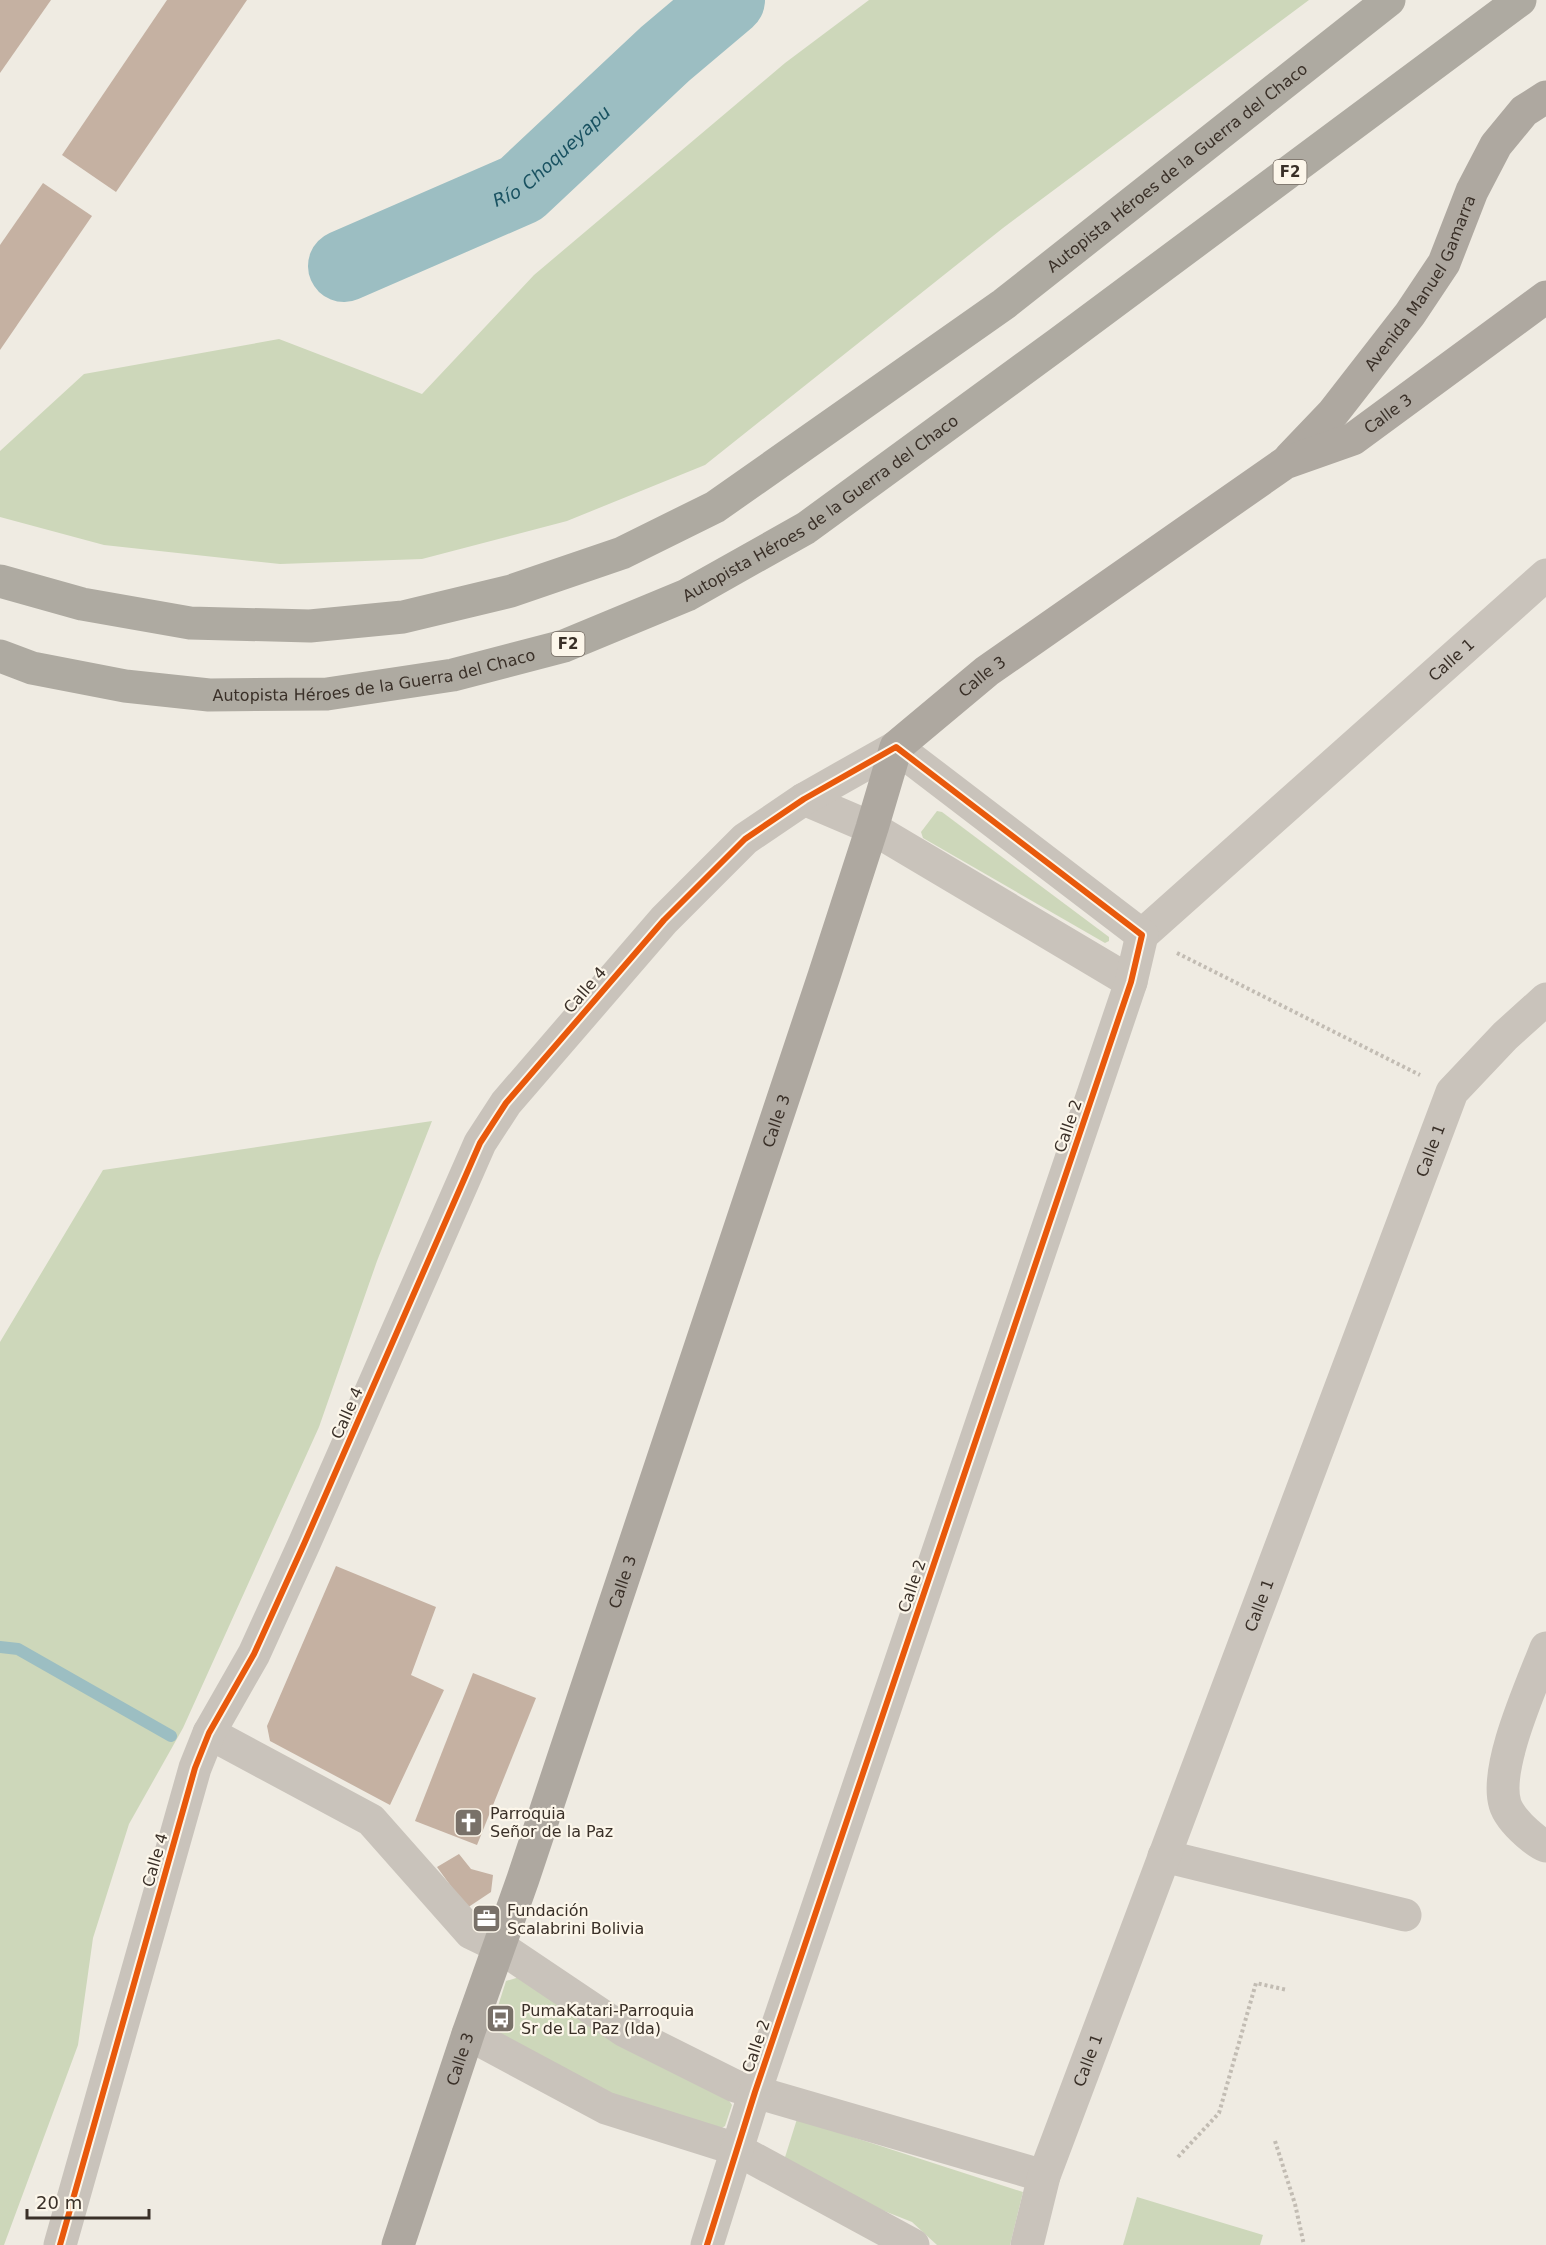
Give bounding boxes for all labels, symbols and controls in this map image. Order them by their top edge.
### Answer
street label: Autopista Héroes de la Guerra del Chaco [1043,59,1311,276]
water label: Río Choqueyapu [489,101,614,211]
road number: F2 [1274,160,1306,184]
street label: Avenida Manuel Gamarra [1360,192,1479,374]
street label: Calle 3 [1360,389,1416,437]
street label: Autopista Héroes de la Guerra del Chaco [679,411,962,605]
road number: F2 [552,632,584,656]
street label: Calle 1 [1424,634,1478,685]
street label: Autopista Héroes de la Guerra del Chaco [212,644,537,704]
street label: Calle 3 [954,652,1009,701]
street label: Calle 4 [560,963,610,1017]
street label: Calle 3 [758,1092,793,1150]
street label: Calle 2 [1050,1097,1086,1155]
street label: Calle 1 [1411,1121,1449,1179]
street label: Calle 4 [327,1384,367,1442]
street label: Calle 3 [604,1553,640,1611]
street label: Calle 2 [894,1557,930,1615]
street label: Calle 1 [1240,1576,1277,1634]
place label: Parroquia Señor de la Paz [490,1804,613,1841]
church icon: Parroquia Señor de la Paz [453,1806,485,1838]
street label: Calle 4 [138,1831,172,1889]
place label: Fundación Scalabrini Bolivia [507,1901,644,1938]
office icon: Fundación Scalabrini Bolivia [470,1903,502,1935]
place label: PumaKatari-Parroquia Sr de La Paz (Ida) [521,2001,694,2038]
bus stop icon: PumaKatari-Parroquia Sr de La Paz (Ida) [484,2003,516,2035]
street label: Calle 2 [738,2017,774,2075]
street label: Calle 3 [442,2030,477,2088]
street label: Calle 1 [1069,2031,1106,2089]
scale bar [27,2182,148,2220]
text: 20 m [36,2192,82,2213]

